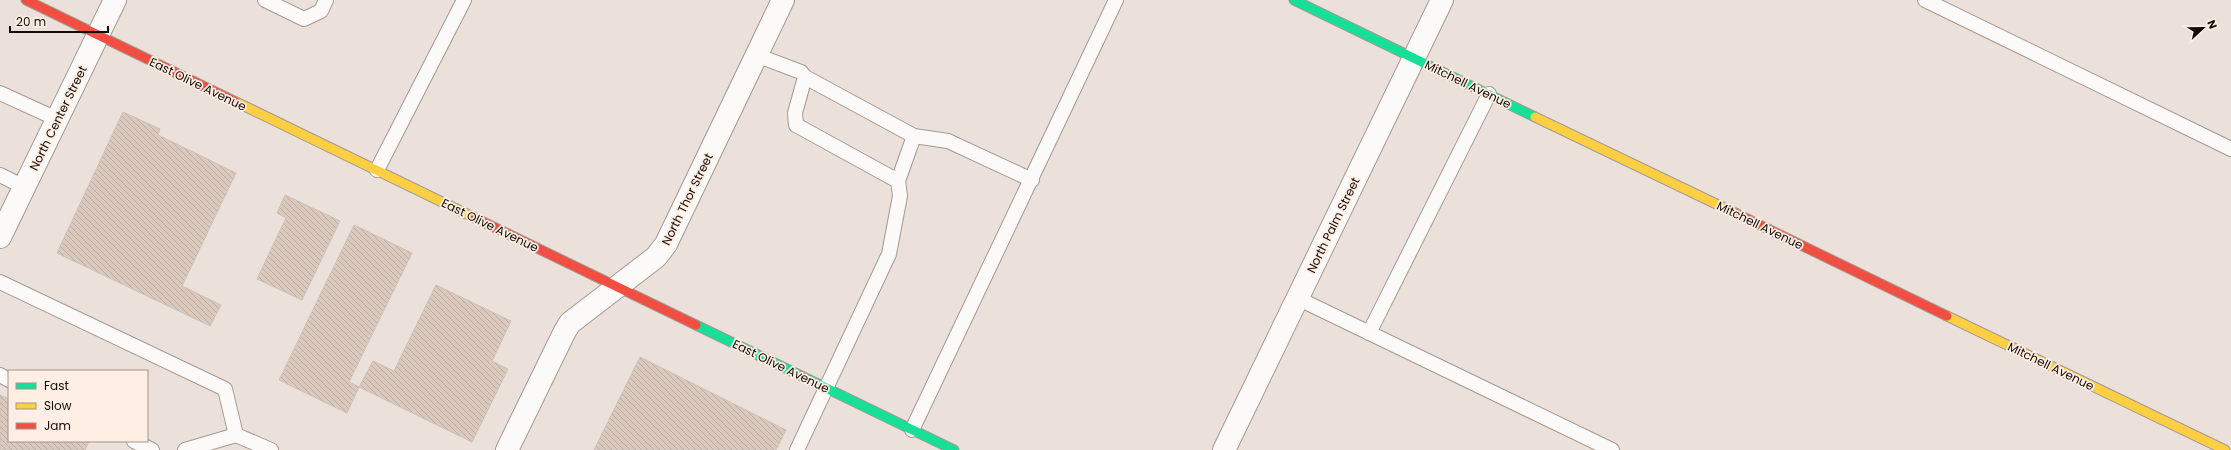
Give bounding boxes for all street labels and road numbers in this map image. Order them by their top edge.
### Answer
street label: East Olive Avenue [147,53,249,115]
street label: Mitchell Avenue [1422,56,1514,112]
street label: North Center Street [25,63,91,173]
street label: North Thor Street [657,150,717,248]
street label: North Palm Street [1302,174,1364,276]
street label: East Olive Avenue [439,194,541,256]
street label: Mitchell Avenue [1714,197,1806,253]
street label: East Olive Avenue [730,335,832,397]
street label: Mitchell Avenue [2005,338,2097,394]

